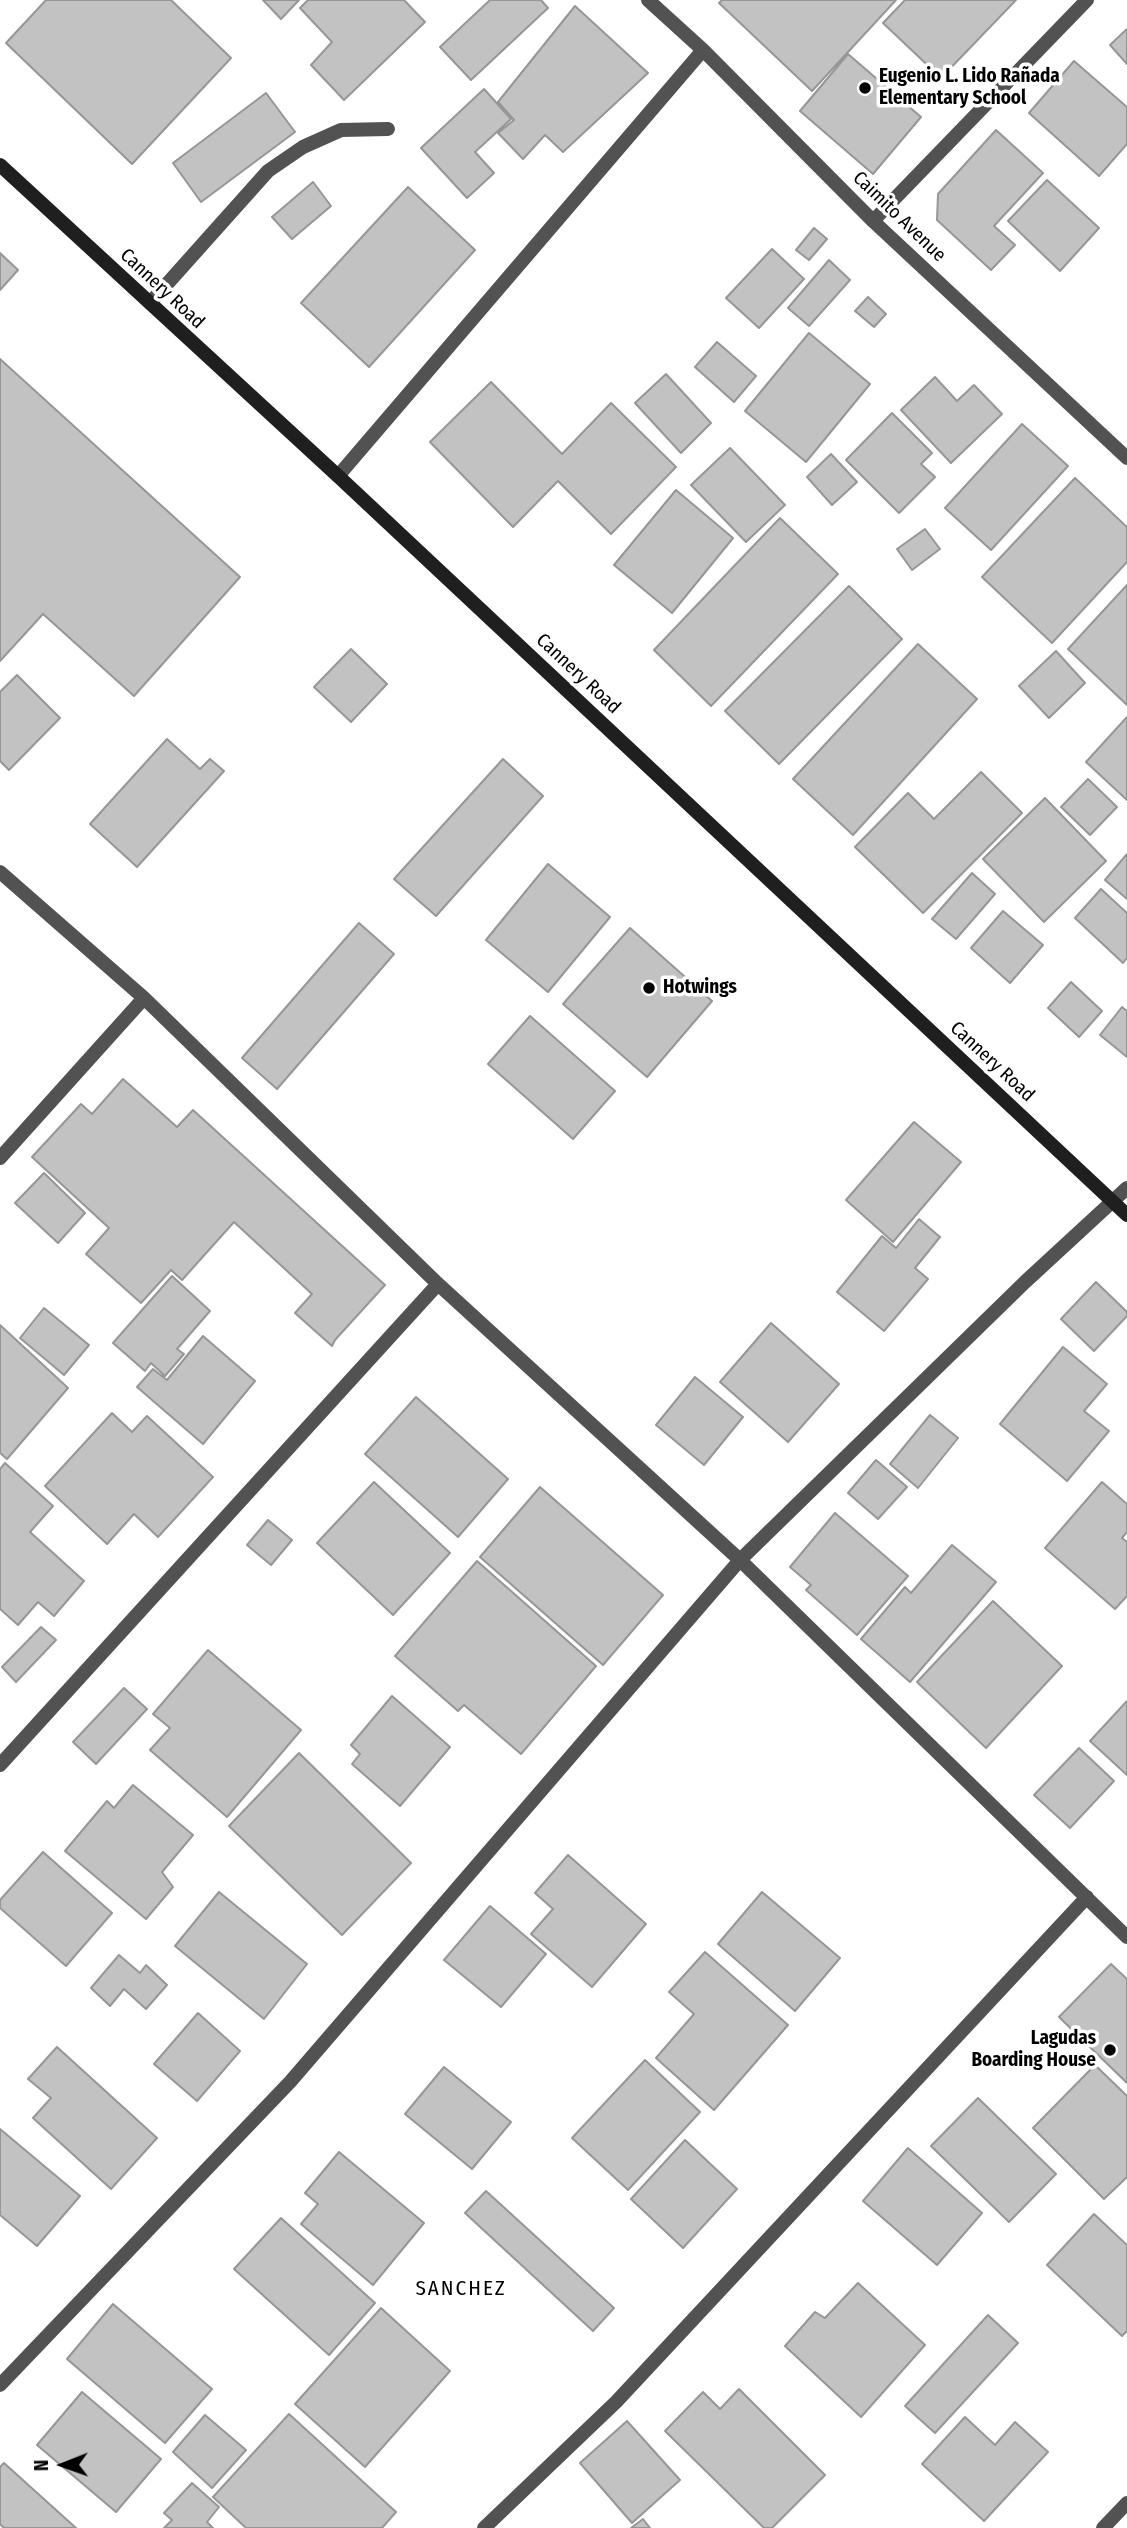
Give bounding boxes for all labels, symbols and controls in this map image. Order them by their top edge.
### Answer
place label: Eugenio L. Lido Rañada Elementary School [879,66,1060,110]
marker: Eugenio L. Lido Rañada Elementary School [857,80,873,96]
street label: Caimito Avenue [848,167,950,267]
street label: Cannery Road [115,244,209,334]
street label: Cannery Road [531,629,625,719]
place label: Hotwings [663,977,737,999]
marker: Hotwings [641,980,657,996]
street label: Cannery Road [945,1017,1039,1107]
place label: Lagudas Boarding House [971,2028,1096,2072]
marker: Lagudas Boarding House [1102,2042,1118,2058]
district label: SANCHEZ [416,2276,506,2302]
north arrow [28,2430,98,2500]
text: N [30,2459,53,2471]

